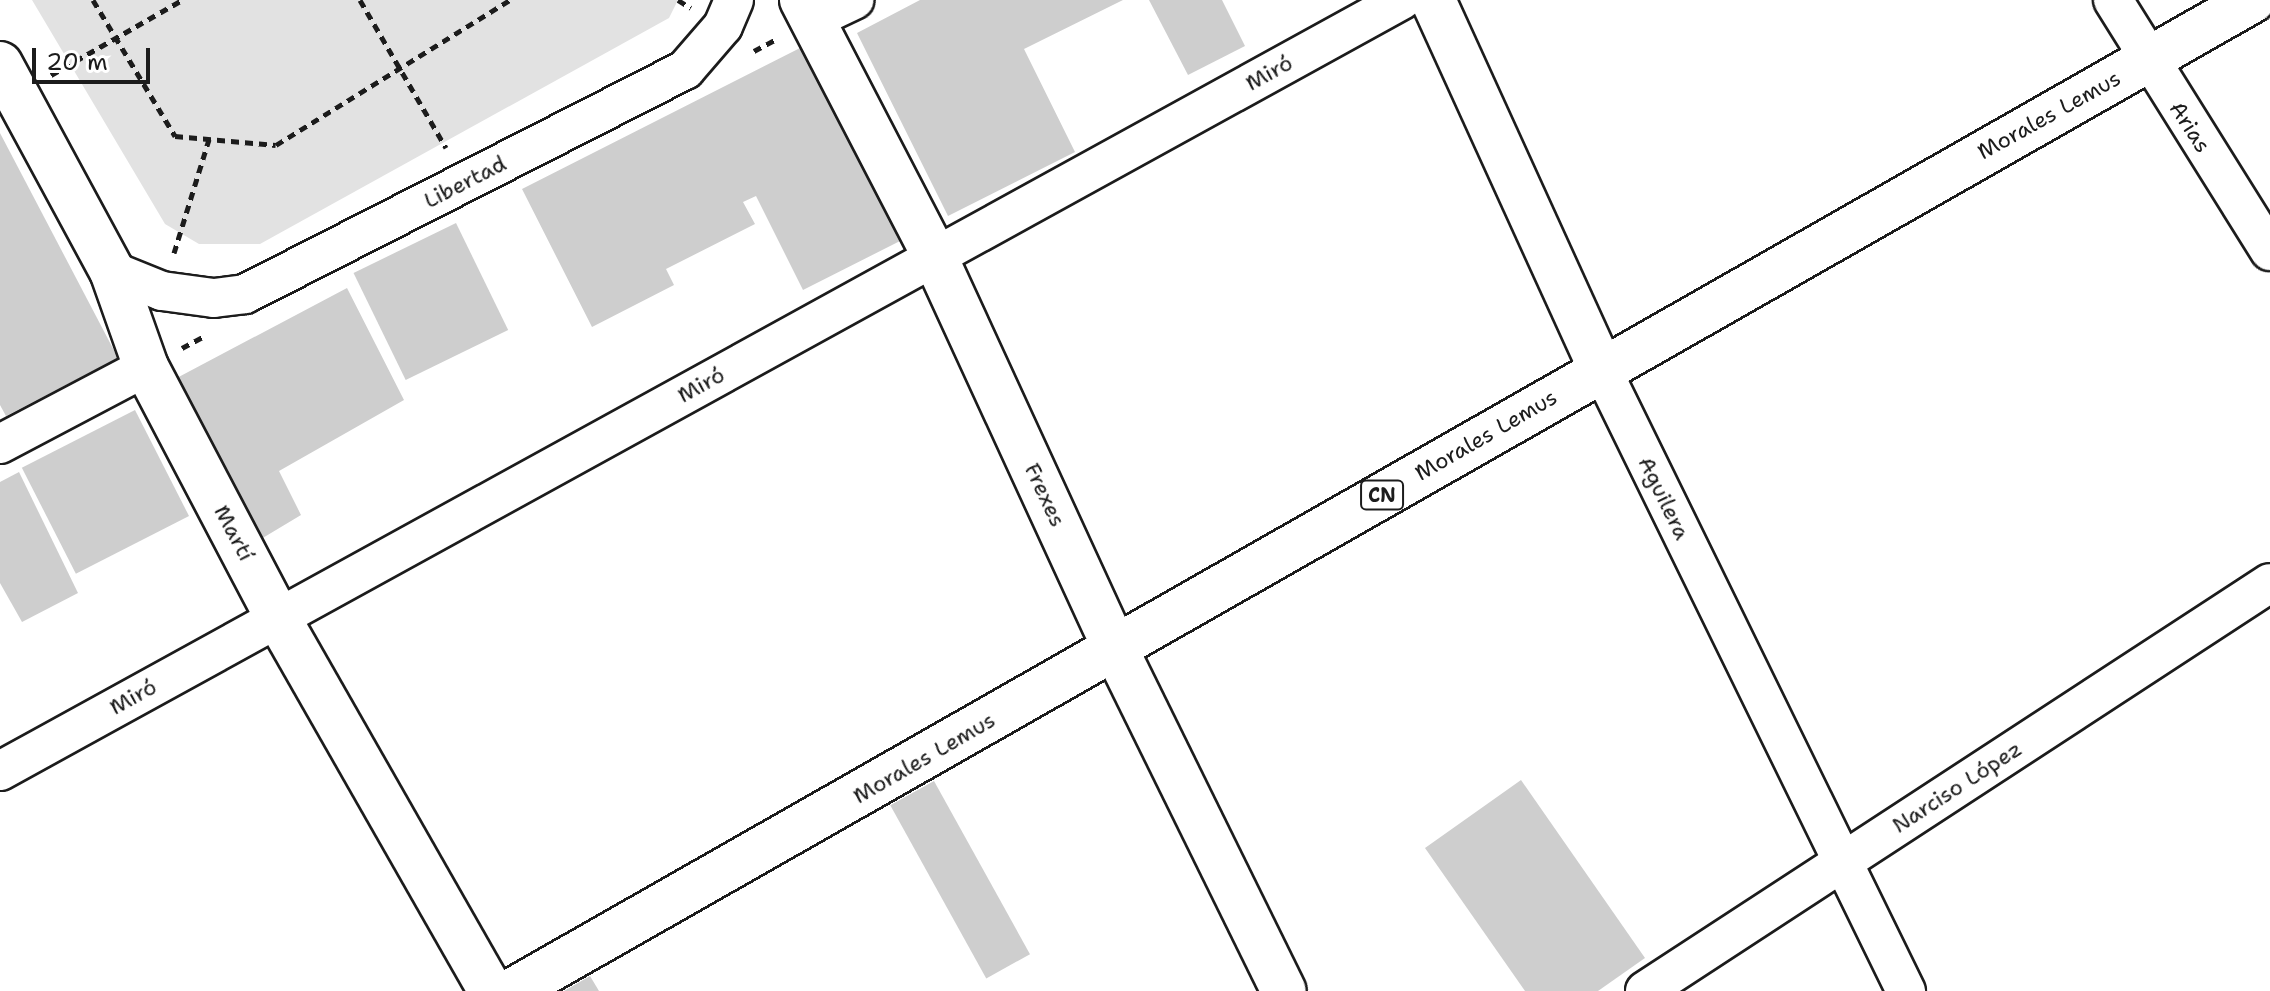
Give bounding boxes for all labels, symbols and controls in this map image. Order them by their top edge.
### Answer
scale bar [36,32,154,82]
text: 20 m [46,46,108,78]
street label: Miró [1241,49,1297,97]
street label: Morales Lemus [1973,65,2125,165]
street label: Arias [2164,96,2216,158]
street label: Libertad [420,150,510,214]
street label: Miró [673,361,729,409]
street label: Morales Lemus [1410,384,1562,486]
street label: Aguilera [1633,452,1695,544]
street label: Frexes [1019,459,1071,531]
road number: CN [1360,479,1404,511]
street label: Martí [208,501,260,565]
street label: Miró [105,673,161,721]
street label: Morales Lemus [848,707,1000,809]
street label: Narciso López [1887,735,2027,839]

